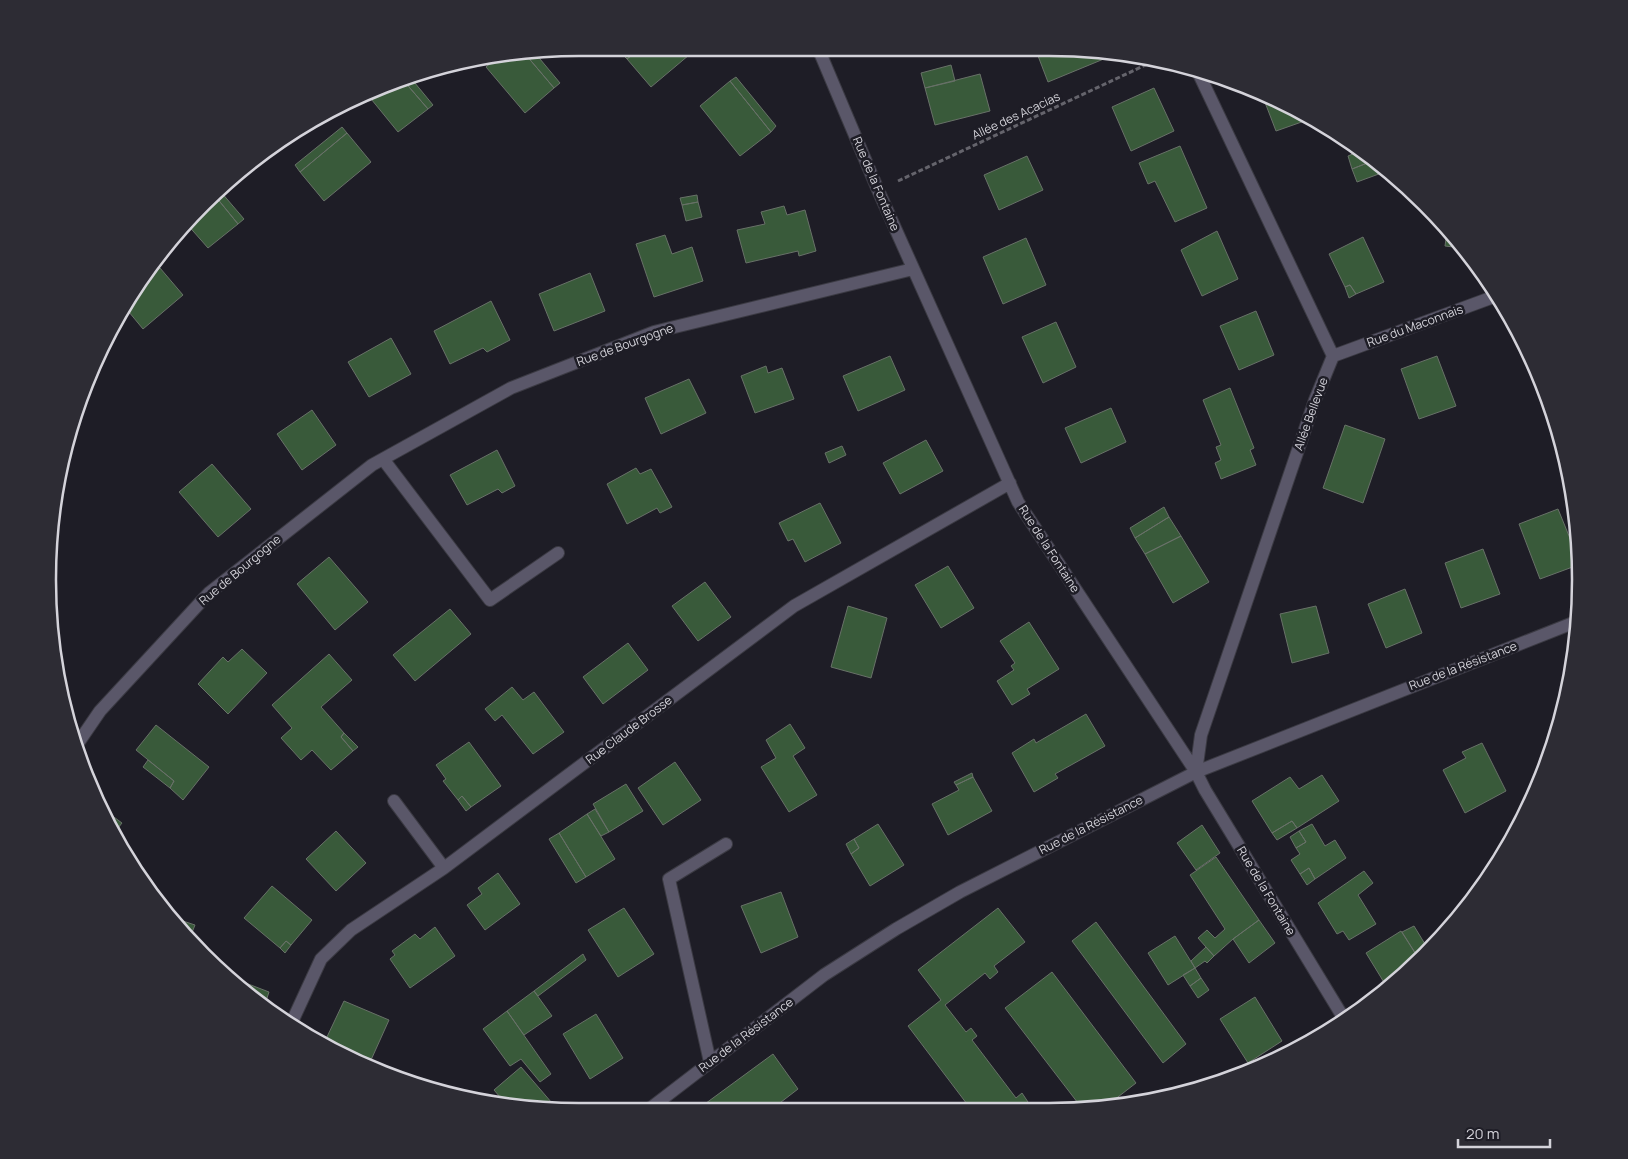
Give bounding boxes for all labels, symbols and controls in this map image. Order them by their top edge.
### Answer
street label: Allée des Acacias [969,88,1063,143]
street label: Rue de la Fontaine [849,134,904,234]
street label: Rue du Maconnais [1364,300,1465,351]
street label: Rue de Bourgogne [574,319,676,370]
street label: Allée Bellevue [1289,375,1332,453]
street label: Rue de la Fontaine [1015,502,1084,596]
street label: Rue de Bourgogne [195,530,284,609]
street label: Rue de la Résistance [1406,637,1519,694]
street label: Rue Claude Brosse [582,692,675,768]
street label: Rue de la Résistance [1036,791,1146,858]
street label: Rue de la Fontaine [1233,843,1300,938]
street label: Rue de la Résistance [695,993,797,1076]
scale bar [1458,1116,1550,1148]
text: 20 m [1466,1123,1499,1144]

